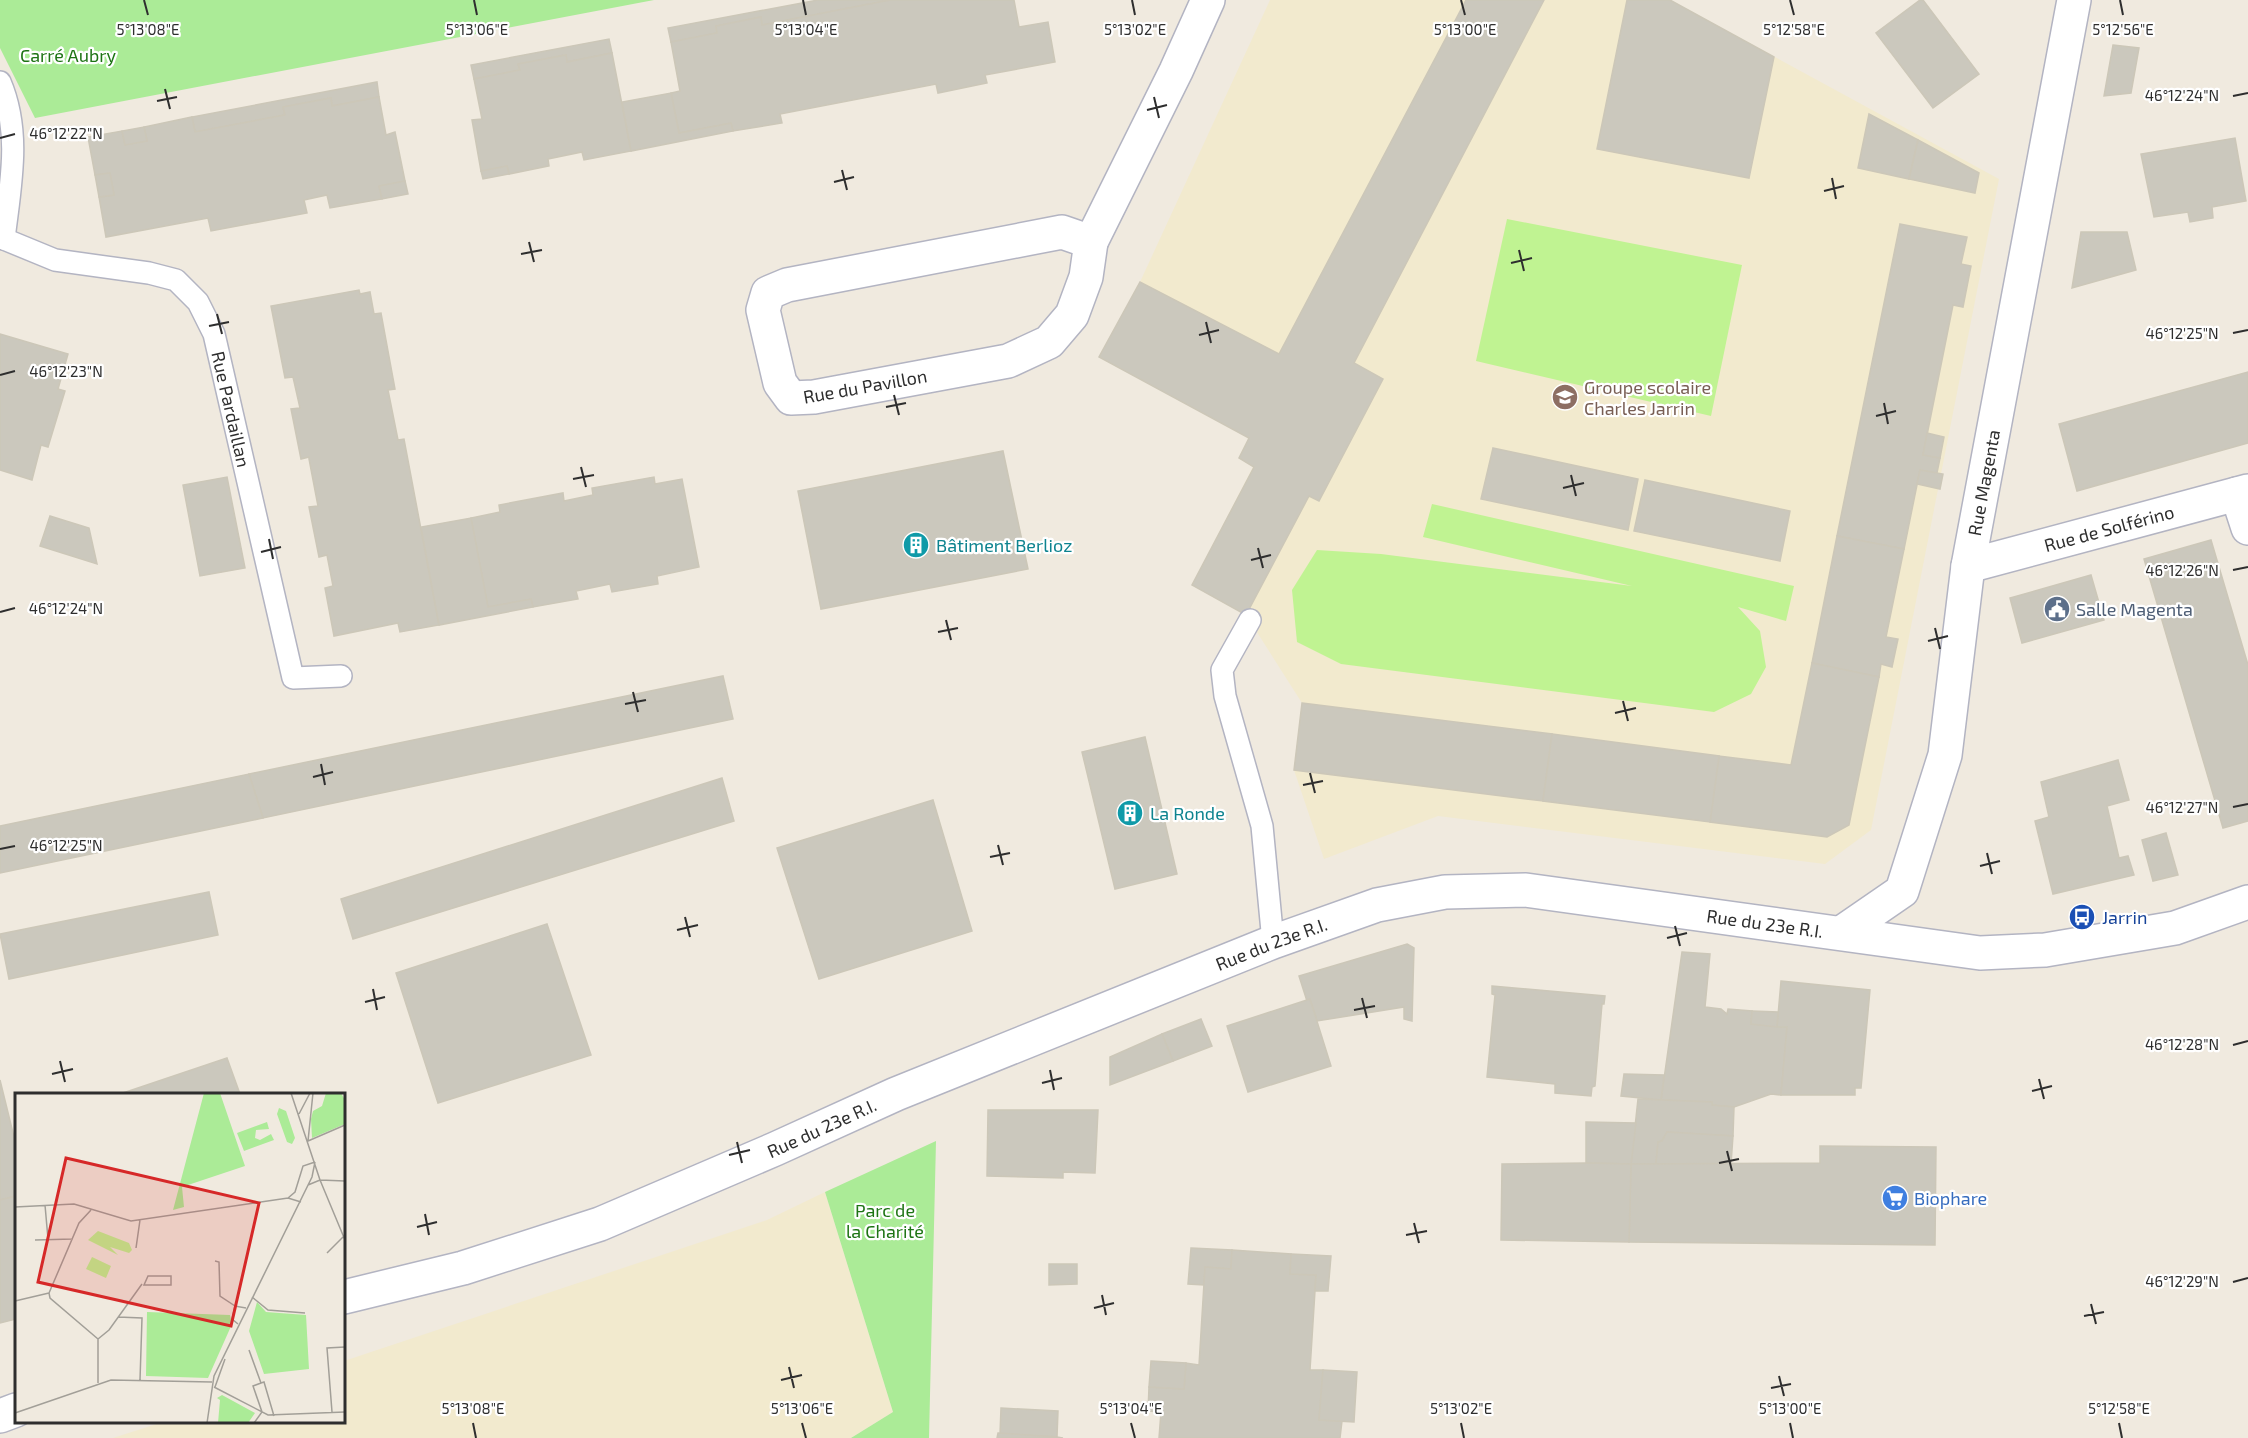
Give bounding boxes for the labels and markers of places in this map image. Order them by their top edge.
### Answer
place label: Groupe scolaire Charles Jarrin [1584,376,1711,419]
school or university icon: Groupe scolaire Charles Jarrin [1550,382,1580,412]
building icon: Bâtiment Berlioz [901,530,931,560]
place label: Bâtiment Berlioz [936,534,1072,556]
public building icon: Salle Magenta [2042,594,2072,624]
place label: Salle Magenta [2076,598,2193,620]
building icon: La Ronde [1115,798,1145,828]
place label: La Ronde [1150,802,1225,824]
bus stop icon: Jarrin [2067,902,2097,932]
place label: Jarrin [2102,906,2147,928]
supermarket icon: Biophare [1880,1183,1910,1213]
place label: Biophare [1914,1187,1987,1209]

